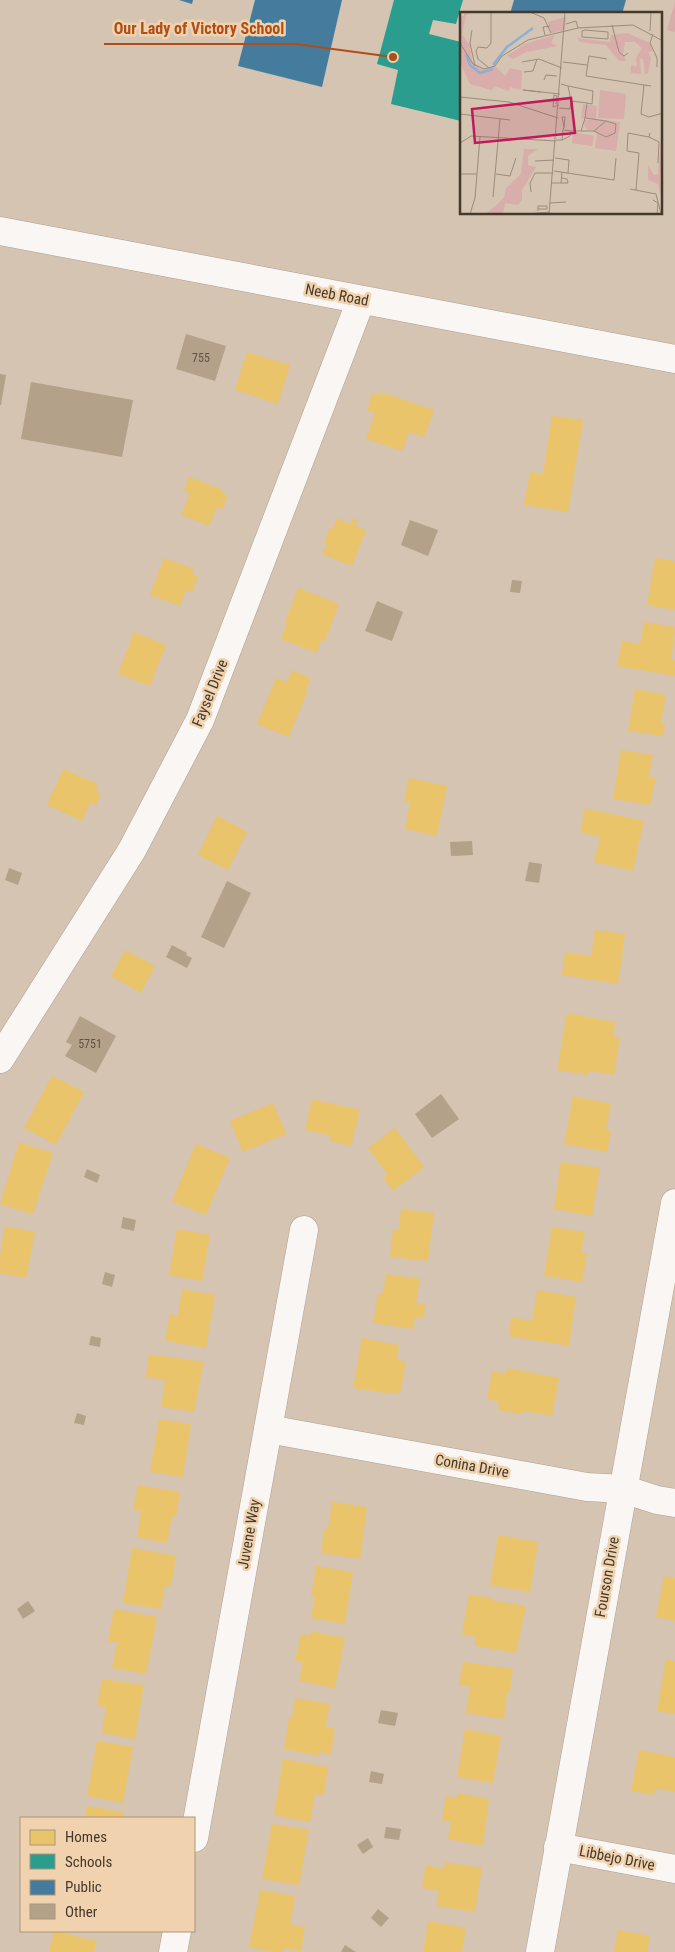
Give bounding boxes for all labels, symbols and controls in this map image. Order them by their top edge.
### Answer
inset map [460,12,662,215]
callout: Our Lady of Victory School [104,13,295,44]
text: Our Lady of Victory School [114,19,284,38]
street label: Neeb Road [304,280,370,310]
house number: 755 [192,351,210,365]
street label: Faysel Drive [188,657,232,729]
house number: 5751 [78,1037,102,1051]
street label: Conina Drive [434,1451,510,1481]
street label: Juvene Way [234,1498,264,1570]
street label: Fourson Drive [591,1535,623,1619]
legend [20,1817,195,1932]
text: Homes [65,1828,107,1846]
street label: Libbejo Drive [578,1842,656,1874]
text: Schools [65,1853,112,1871]
text: Public [65,1878,102,1896]
text: Other [65,1903,98,1921]

